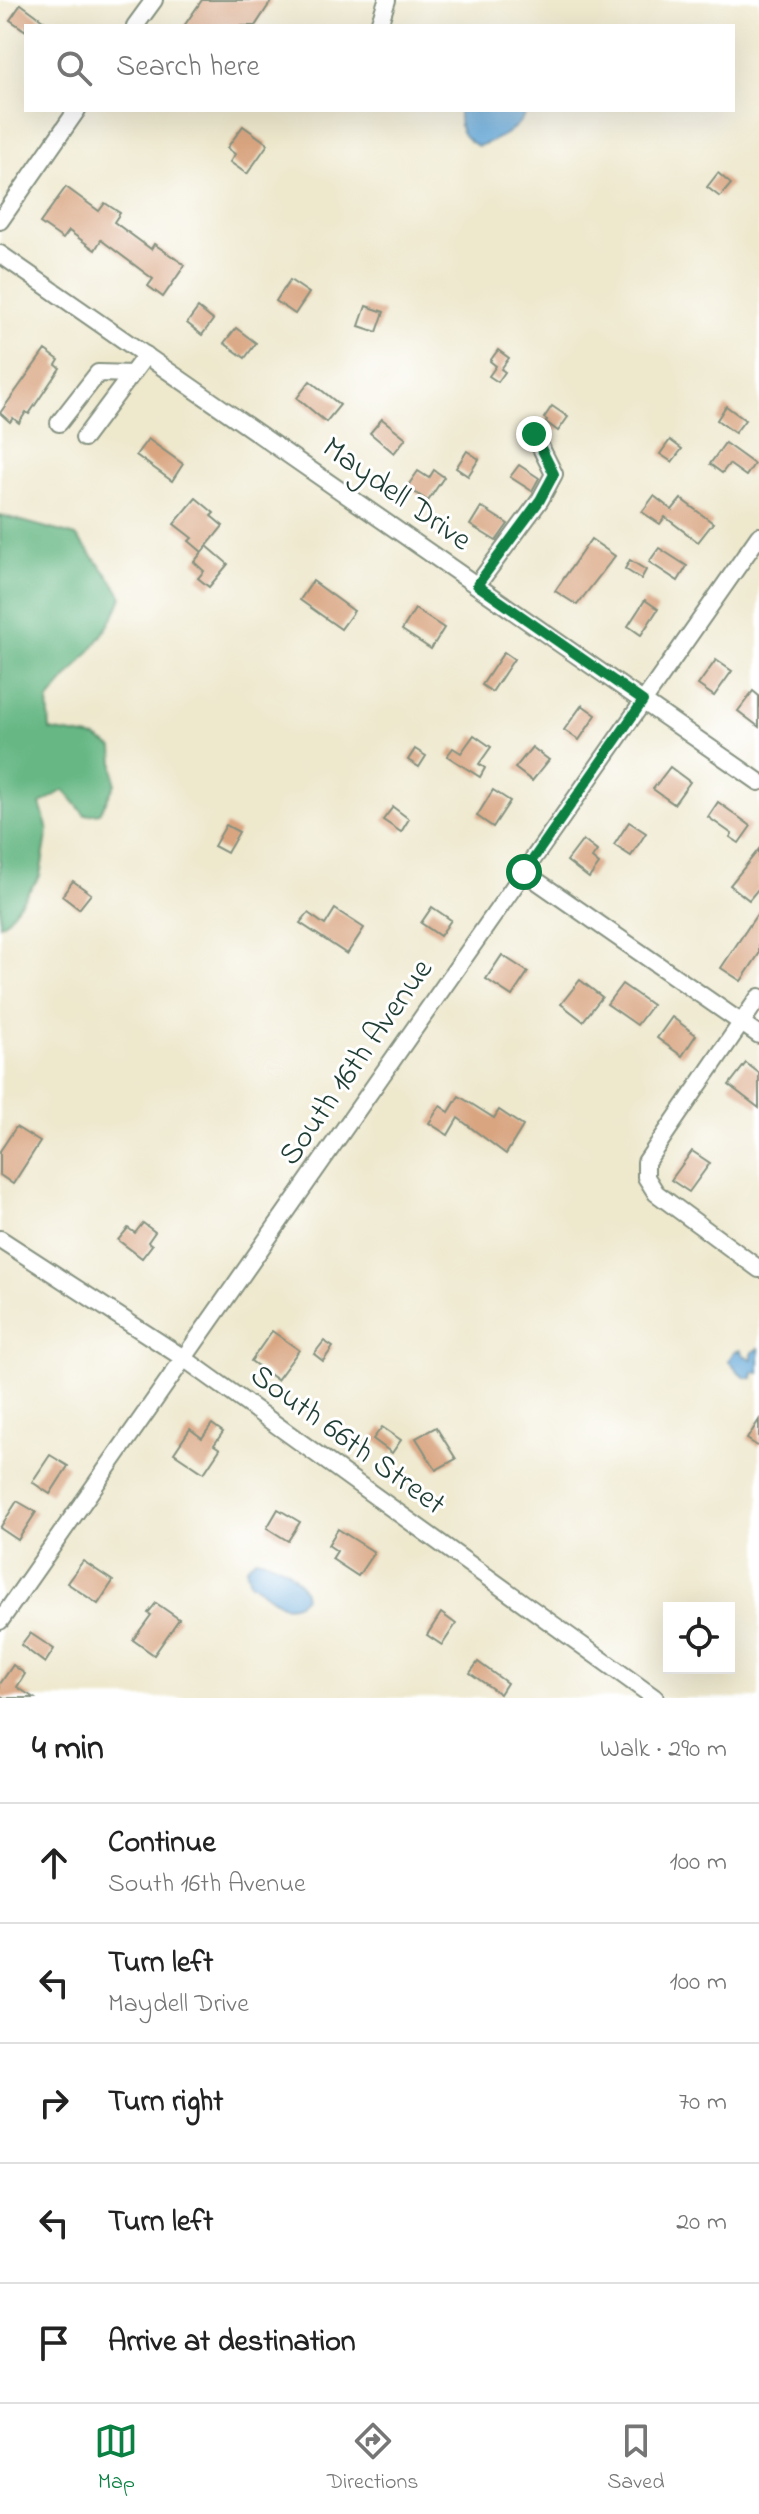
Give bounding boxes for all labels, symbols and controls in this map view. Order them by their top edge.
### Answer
search box [24,24,735,112]
icon: search [52,46,96,90]
text: Search here [116,46,260,90]
route end [516,416,552,452]
street label: Maydell Drive [312,426,481,564]
route start [506,854,542,890]
street label: South 16th Avenue [268,949,446,1176]
street label: South 66th Street [239,1354,455,1528]
map controls [663,1602,735,1674]
button: locate [663,1602,735,1674]
text: 4 min [32,1725,104,1775]
text: Walk · 290 m [600,1731,727,1769]
text: Continue [108,1822,216,1866]
icon: ahead [32,1841,76,1885]
text: 100 m [670,1844,727,1882]
text: South 16th Avenue [108,1866,306,1904]
text: Turn left [108,1942,213,1986]
icon: left [32,1961,76,2005]
text: 100 m [670,1964,727,2002]
text: Maydell Drive [108,1986,249,2024]
icon: right [32,2081,76,2125]
text: Turn right [108,2081,223,2125]
text: 70 m [678,2084,727,2122]
icon: left [32,2201,76,2245]
text: Turn left [108,2201,213,2245]
text: 20 m [676,2204,727,2242]
icon: arrive [32,2321,76,2365]
text: Arrive at destination [108,2321,356,2365]
tab: Map [94,2419,138,2499]
tab: Directions [327,2419,418,2499]
tab: Saved [607,2419,665,2499]

